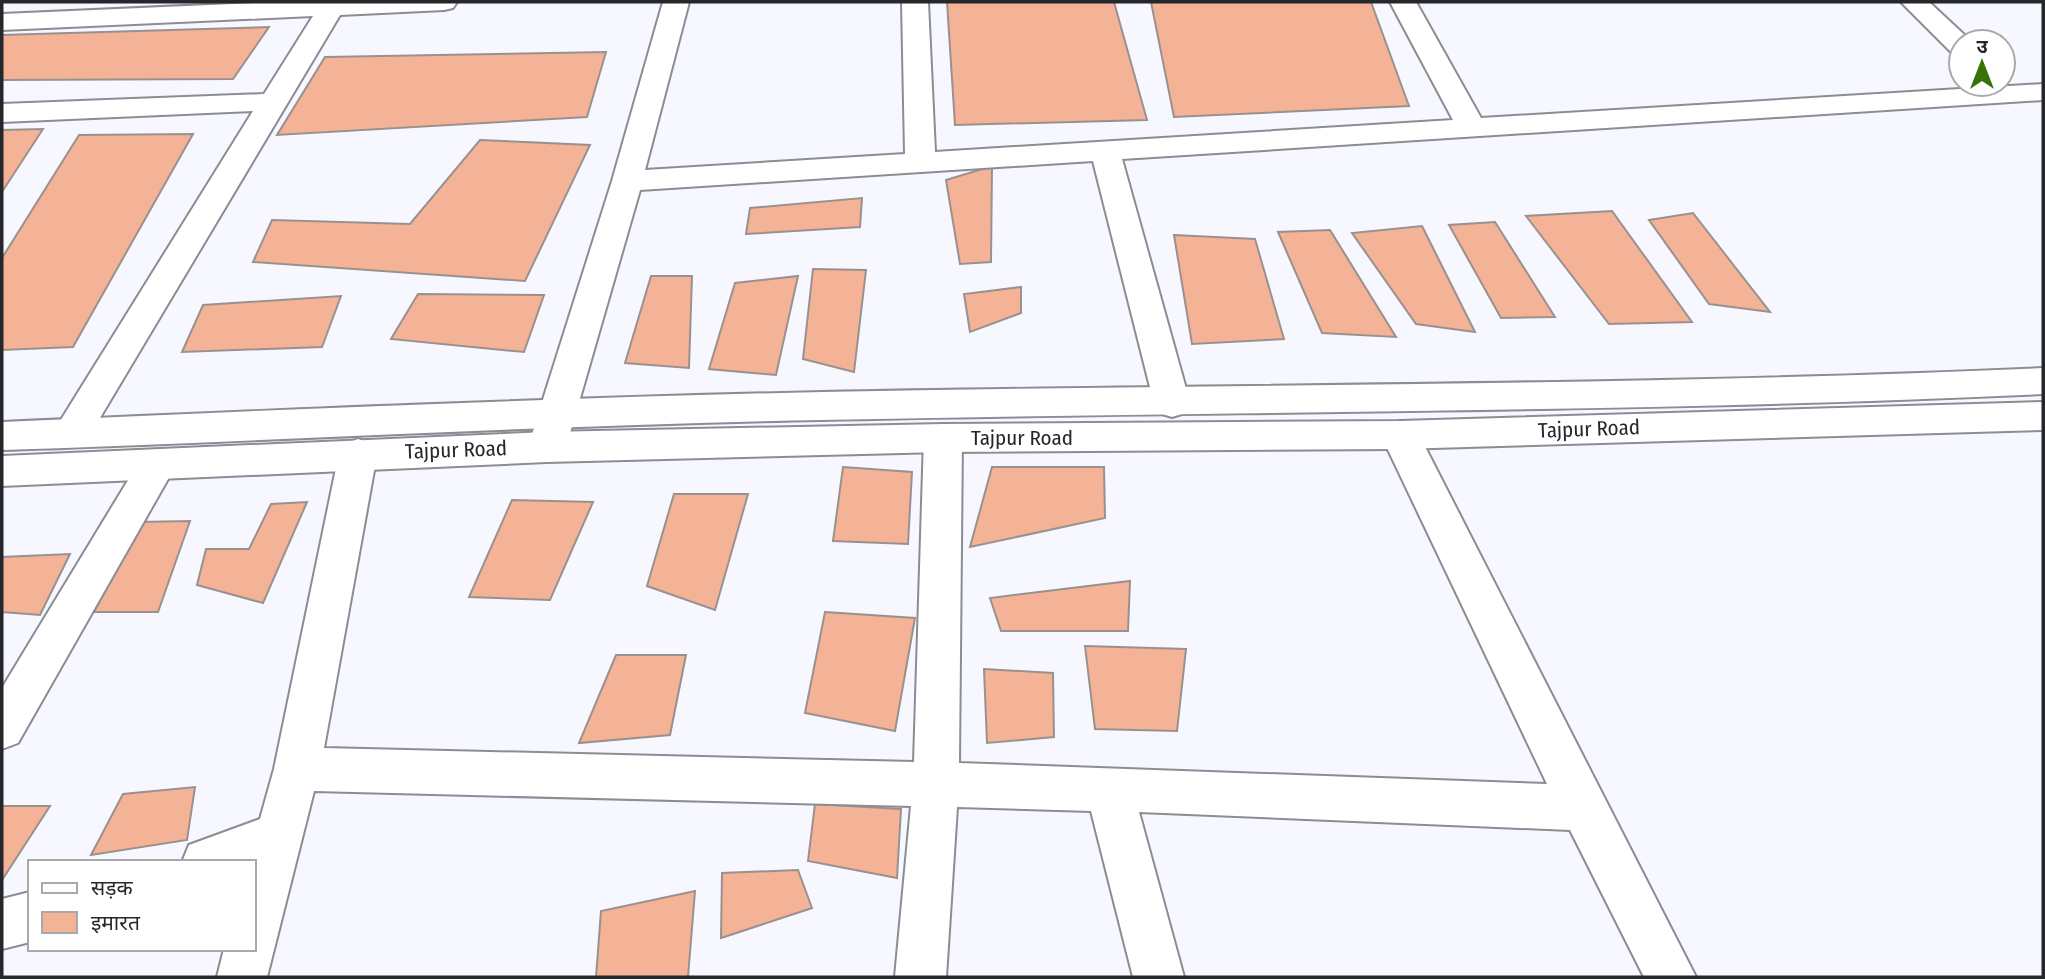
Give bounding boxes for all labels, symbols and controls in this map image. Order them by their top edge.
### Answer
north arrow [1947,28,2017,98]
text: उ [1976,35,1988,58]
street label: Tajpur Road [1538,414,1640,444]
street label: Tajpur Road [971,425,1073,451]
street label: Tajpur Road [405,435,507,465]
legend [28,860,256,951]
text: सड़क [91,875,133,901]
text: इमारत [91,910,141,936]

